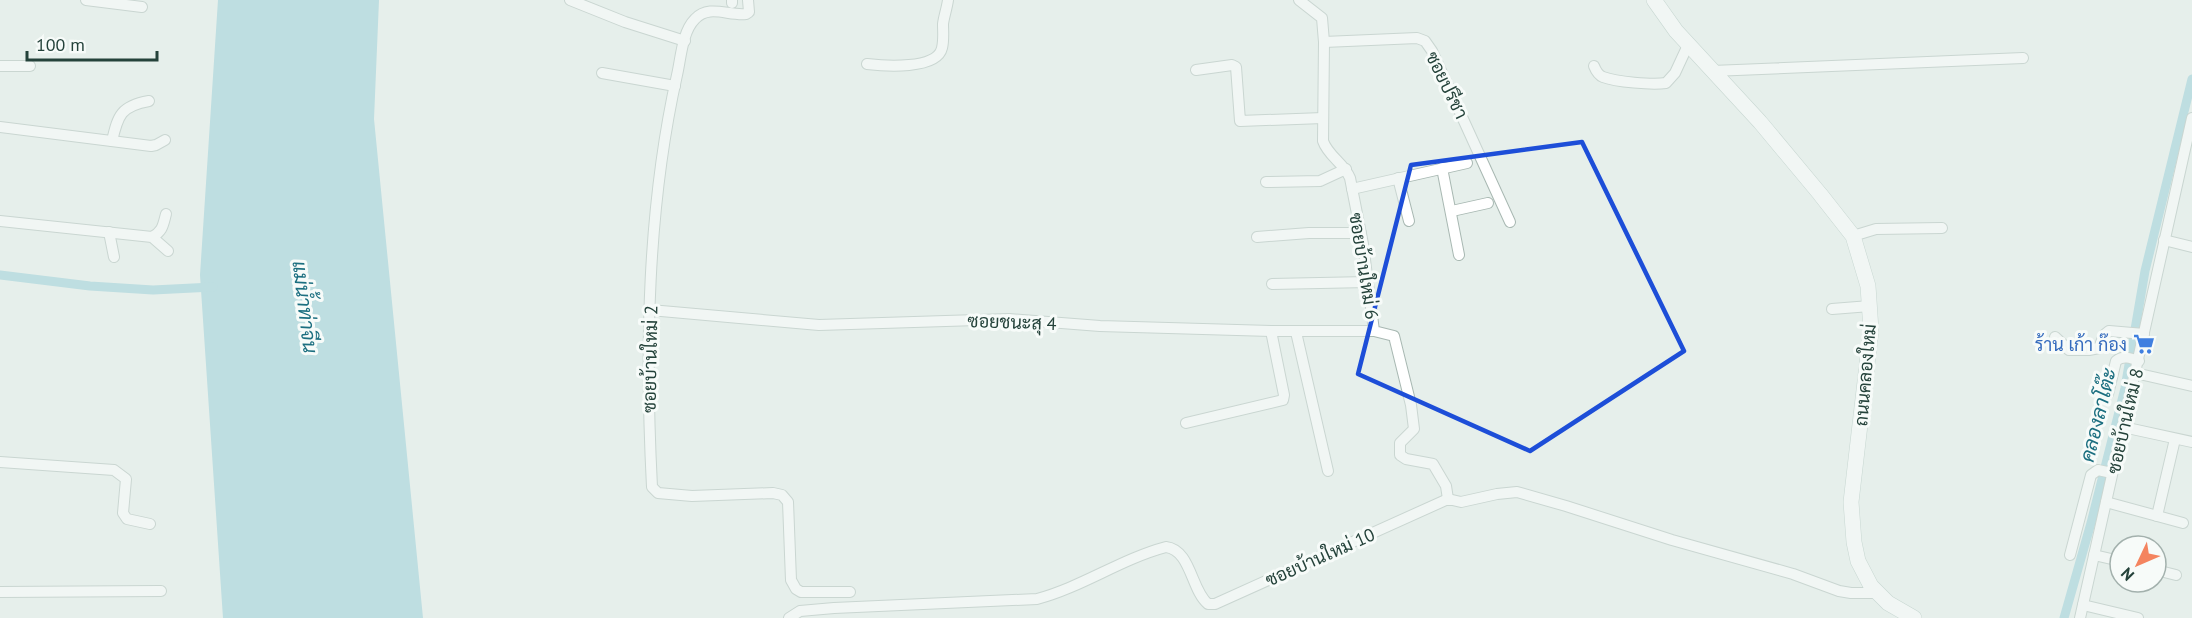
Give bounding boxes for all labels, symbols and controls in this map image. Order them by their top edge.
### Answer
scale bar [27,24,158,62]
text: 100 m [36,33,85,56]
street label: ซอยปรีชา [1421,47,1474,122]
street label: ซอยบ้านใหม่ 6 [1344,211,1385,321]
water label: แม่น้ำท่าจีน [286,259,329,355]
street label: ซอยบ้านใหม่ 2 [637,305,662,413]
street label: ซอยชนะสุ 4 [967,309,1057,336]
street label: ถนนคลองใหม่ [1848,323,1881,427]
supermarket icon: ร้าน เก้า ก๊อง [2132,332,2156,356]
place label: ร้าน เก้า ก๊อง [2035,333,2127,356]
water label: คลองลาโต๊ะ [2074,365,2122,465]
street label: ซอยบ้านใหม่ 8 [2101,366,2148,476]
street label: ซอยบ้านใหม่ 10 [1261,522,1379,591]
north arrow [2108,534,2168,594]
text: N [2116,564,2138,585]

